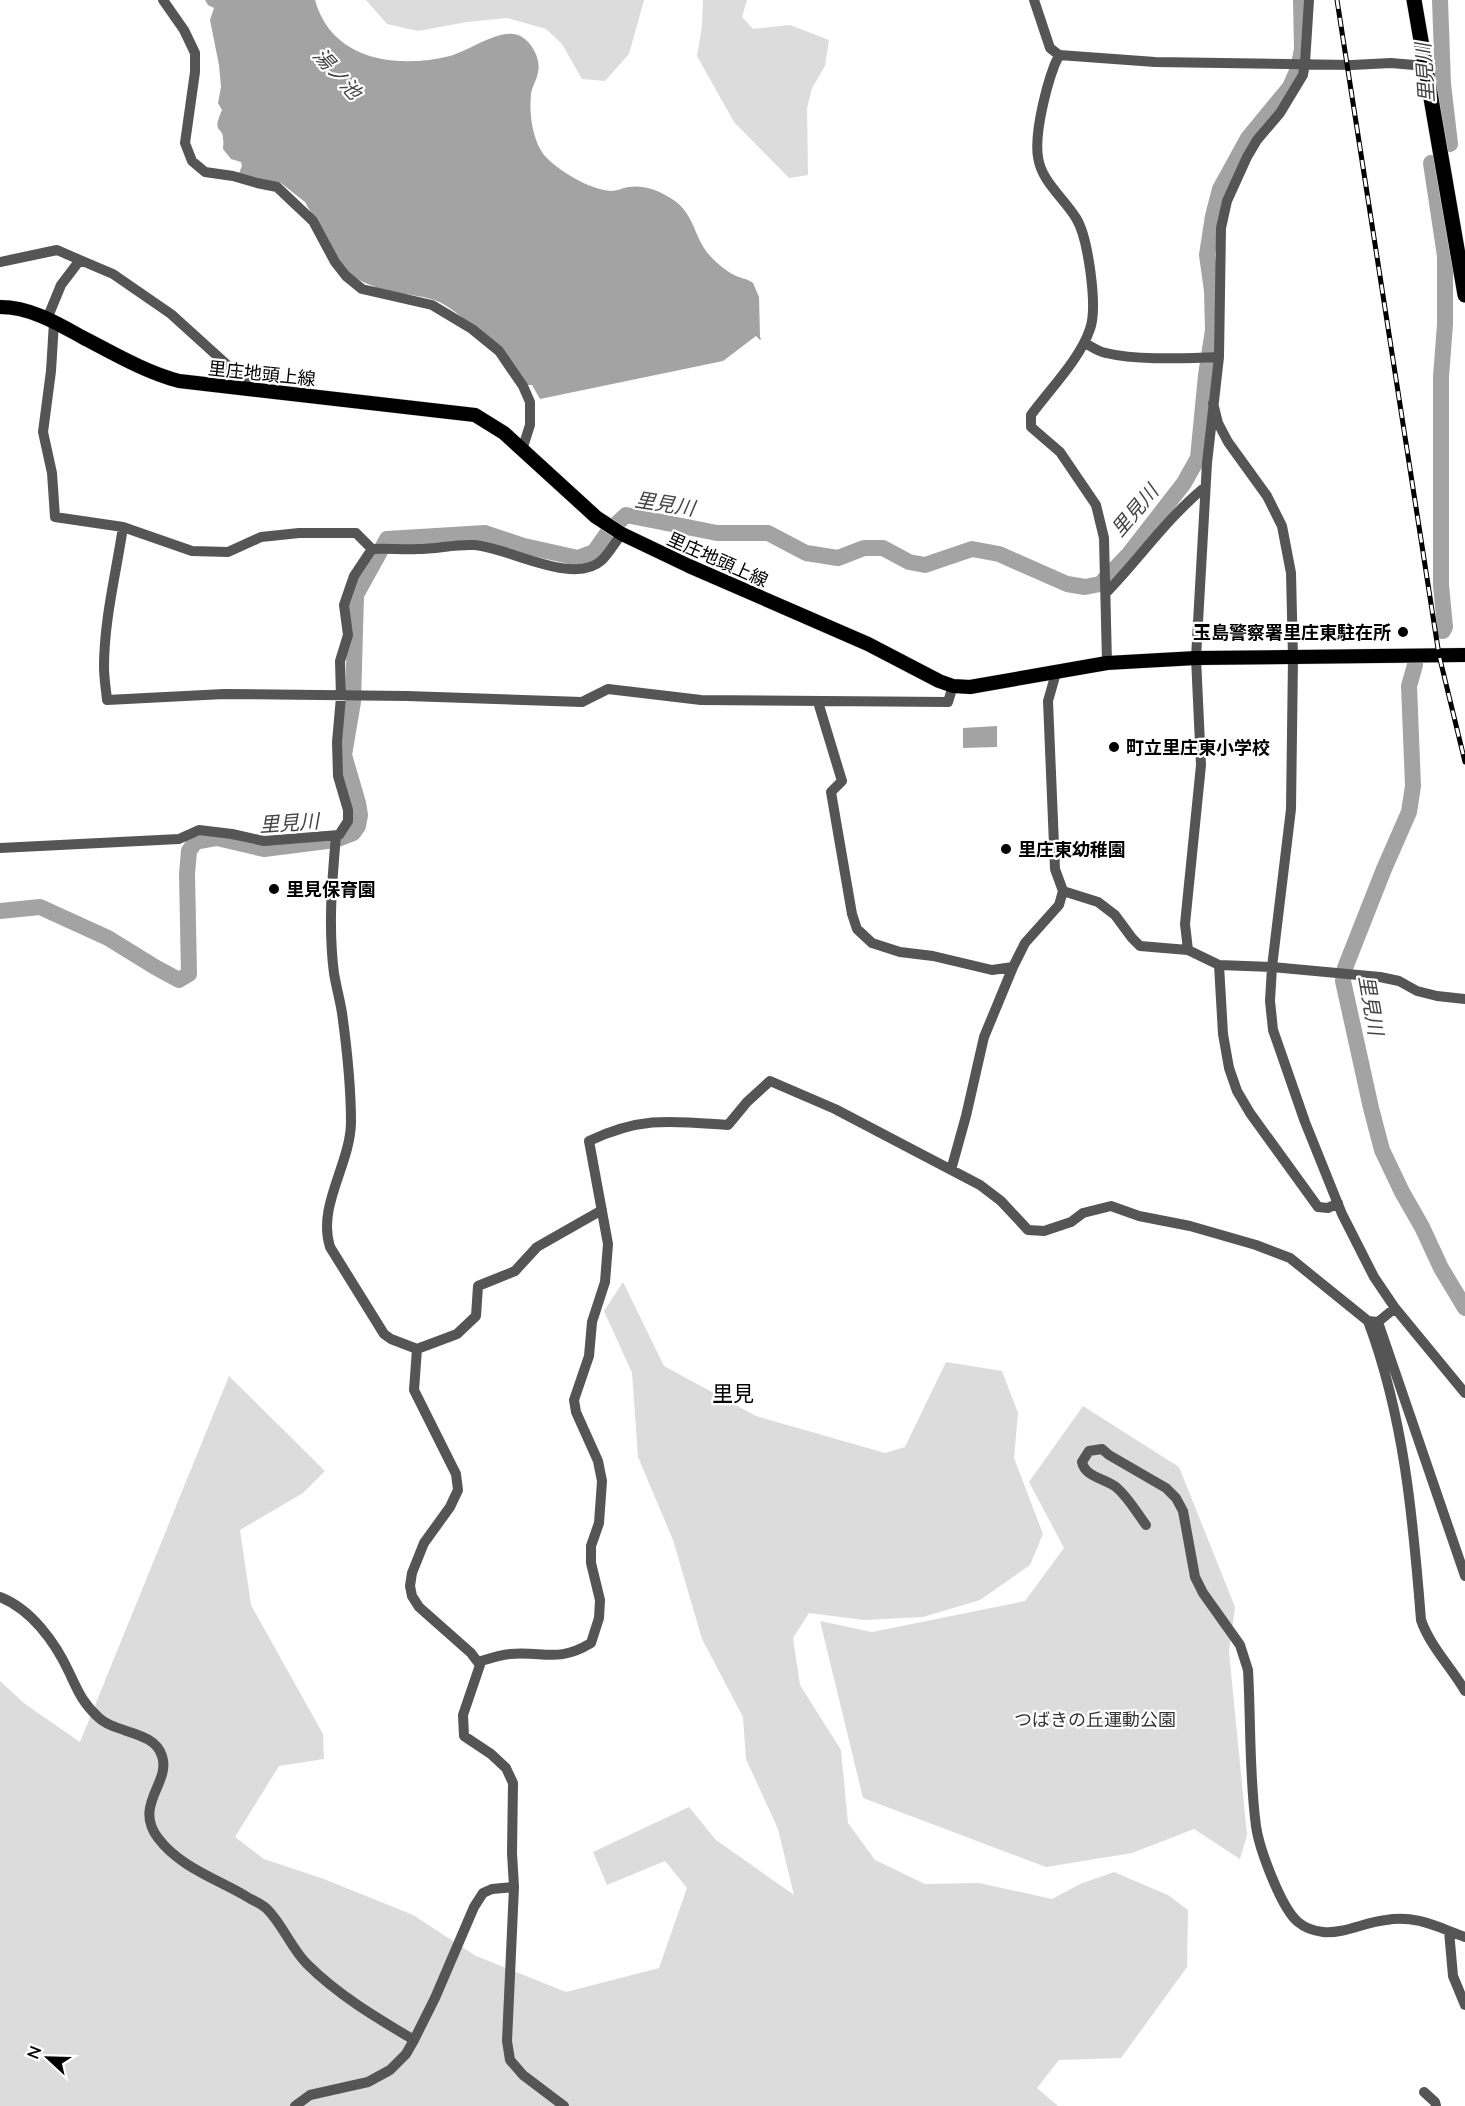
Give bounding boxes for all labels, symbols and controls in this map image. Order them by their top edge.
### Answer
water label: 里見川 [1410,40,1438,104]
water label: 湯ノ池 [309,43,368,105]
street label: 里庄地頭上線 [207,356,317,390]
water label: 里見川 [1106,478,1164,541]
water label: 里見川 [633,486,698,520]
street label: 里庄地頭上線 [664,527,772,591]
place label: 玉島警察署里庄東駐在所 [1193,621,1391,643]
marker: 玉島警察署里庄東駐在所 [1396,625,1410,639]
place label: 町立里庄東小学校 [1126,736,1270,758]
marker: 町立里庄東小学校 [1107,740,1121,754]
water label: 里見川 [258,808,322,836]
place label: 里庄東幼稚園 [1018,838,1126,860]
marker: 里庄東幼稚園 [999,842,1013,856]
place label: 里見保育園 [286,878,376,900]
marker: 里見保育園 [267,882,281,896]
water label: 里見川 [1355,973,1389,1039]
district label: 里見 [712,1380,754,1405]
park label: つばきの丘運動公園 [1014,1708,1176,1730]
north arrow [18,2028,78,2088]
text: N [23,2043,45,2061]

